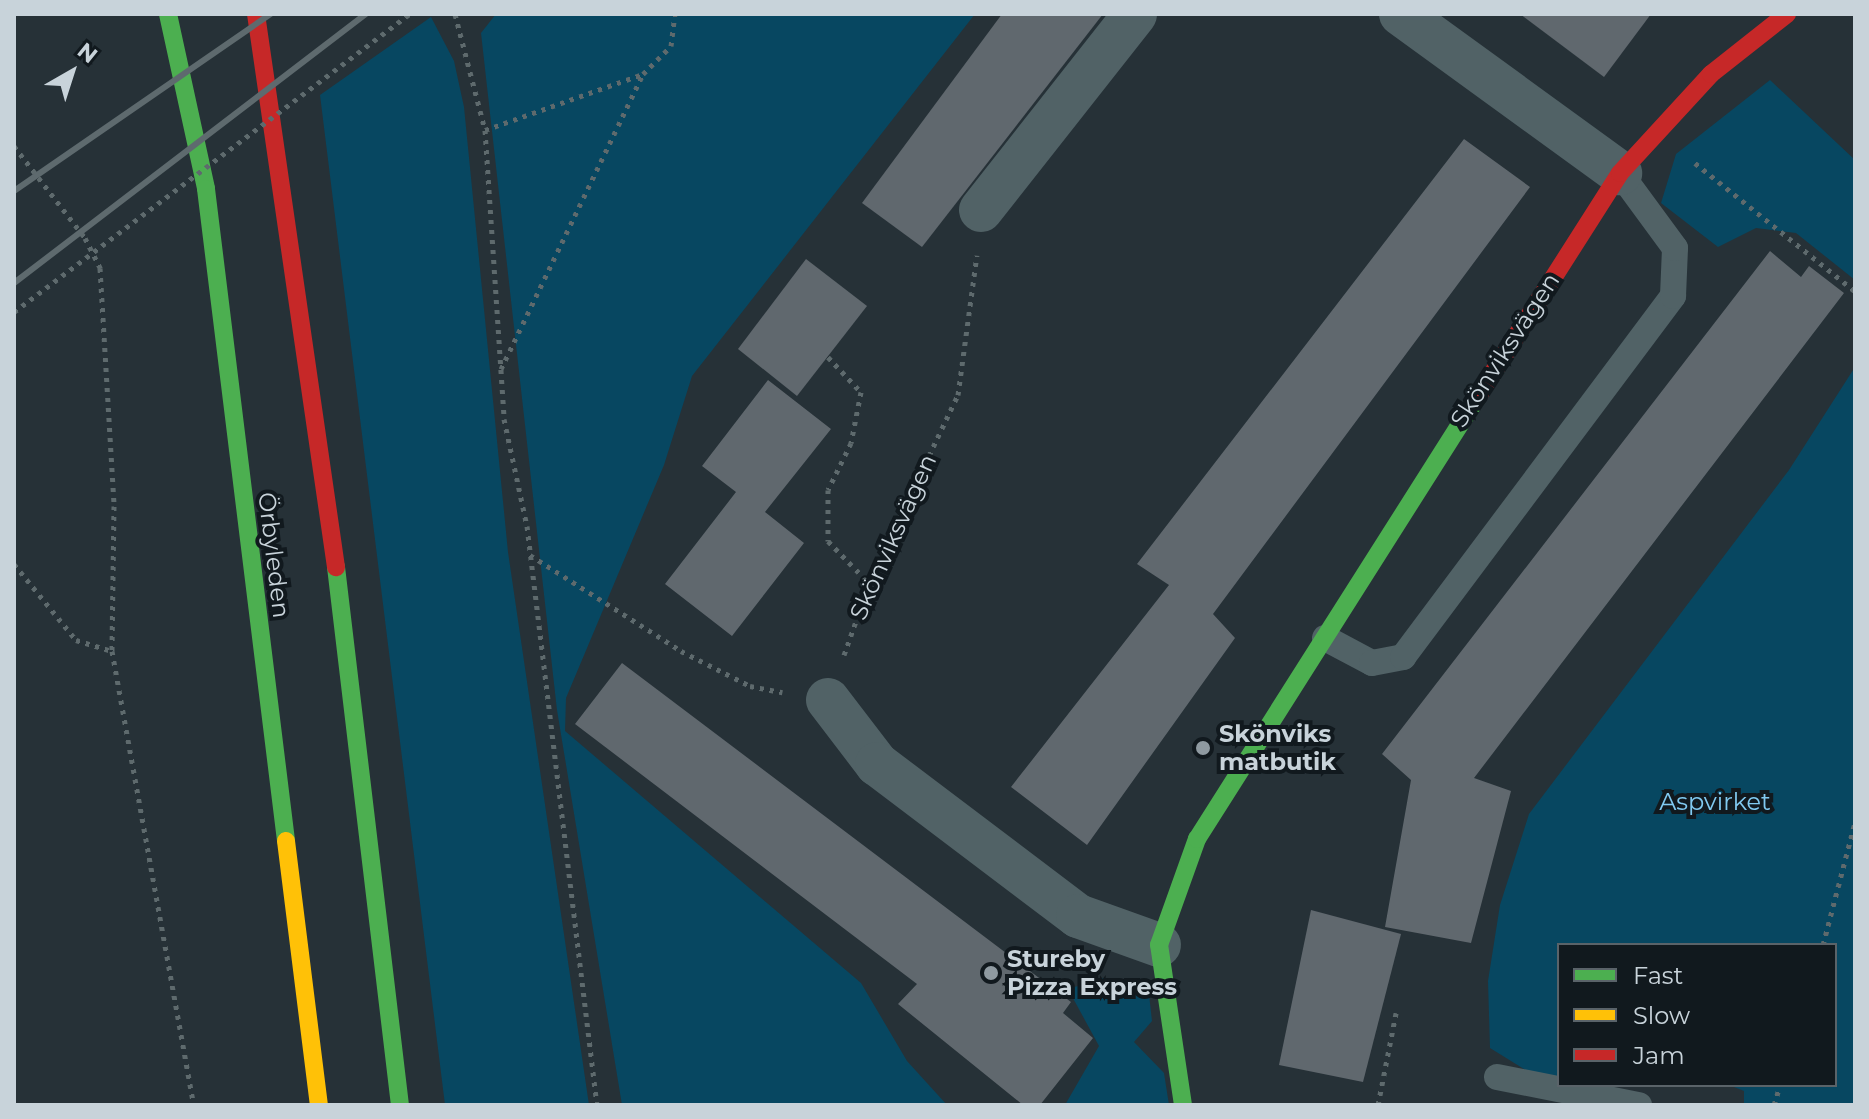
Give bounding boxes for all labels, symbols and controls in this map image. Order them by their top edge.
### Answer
north arrow [32,32,112,112]
text: N [72,37,103,69]
street label: Skönviksvägen [1444,267,1566,433]
street label: Skönviksvägen [844,450,942,624]
street label: Örbyleden [252,490,296,620]
place label: Skönviks matbutik [1219,720,1336,776]
marker: Skönviks matbutik [1194,739,1212,757]
park label: Aspvirket [1659,788,1771,816]
legend [1557,943,1837,1087]
place label: Stureby Pizza Express [1007,945,1177,1001]
text: Fast [1633,961,1683,990]
marker: Stureby Pizza Express [982,964,1000,982]
text: Slow [1633,1001,1690,1030]
text: Jam [1633,1041,1685,1070]

